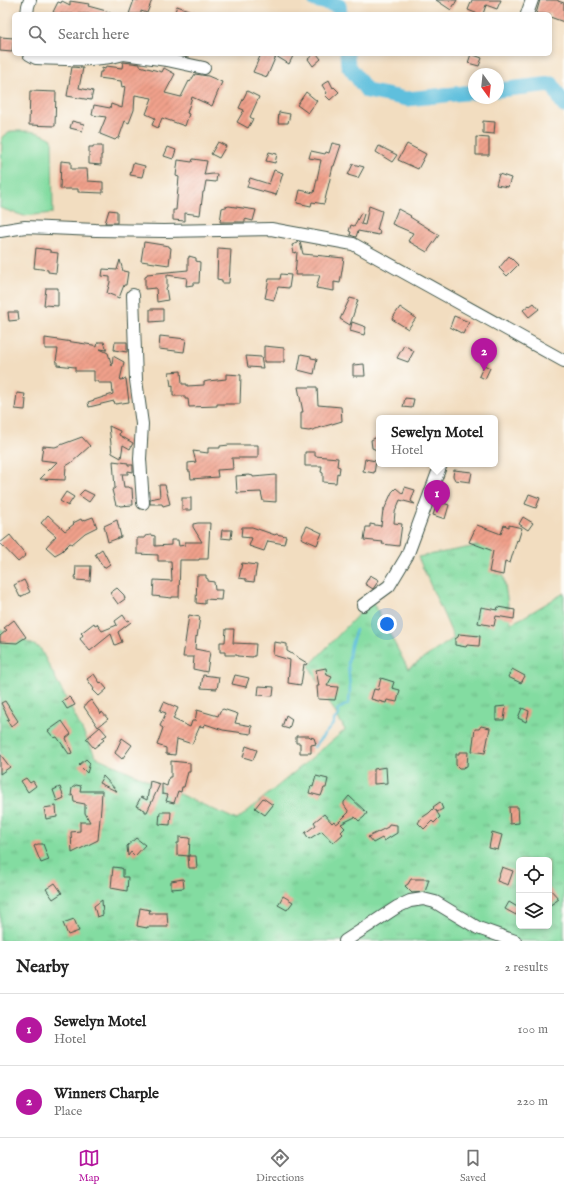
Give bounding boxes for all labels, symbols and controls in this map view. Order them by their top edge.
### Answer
search box [12,12,552,56]
icon: search [26,23,48,45]
text: Search here [58,25,129,44]
north arrow [468,68,504,104]
pin: 2 [471,338,497,371]
popup [376,415,498,467]
text: Sewelyn Motel [391,423,483,442]
text: Hotel [391,442,423,459]
pin: 1 [424,480,450,513]
your location [377,614,397,634]
map controls [516,857,552,929]
button: locate [516,857,552,893]
button: layers [516,893,552,929]
text: Nearby [16,957,69,978]
text: 2 results [504,959,548,976]
text: Sewelyn Motel [54,1012,146,1031]
text: 1 [27,1021,31,1038]
text: 100 m [518,1021,548,1038]
text: Hotel [54,1031,86,1048]
text: Winners Charple [54,1084,159,1103]
text: 2 [26,1093,32,1110]
text: 220 m [517,1093,548,1110]
text: Place [54,1103,82,1120]
tab: Map [78,1147,100,1185]
tab: Directions [256,1147,304,1185]
tab: Saved [460,1147,486,1185]

